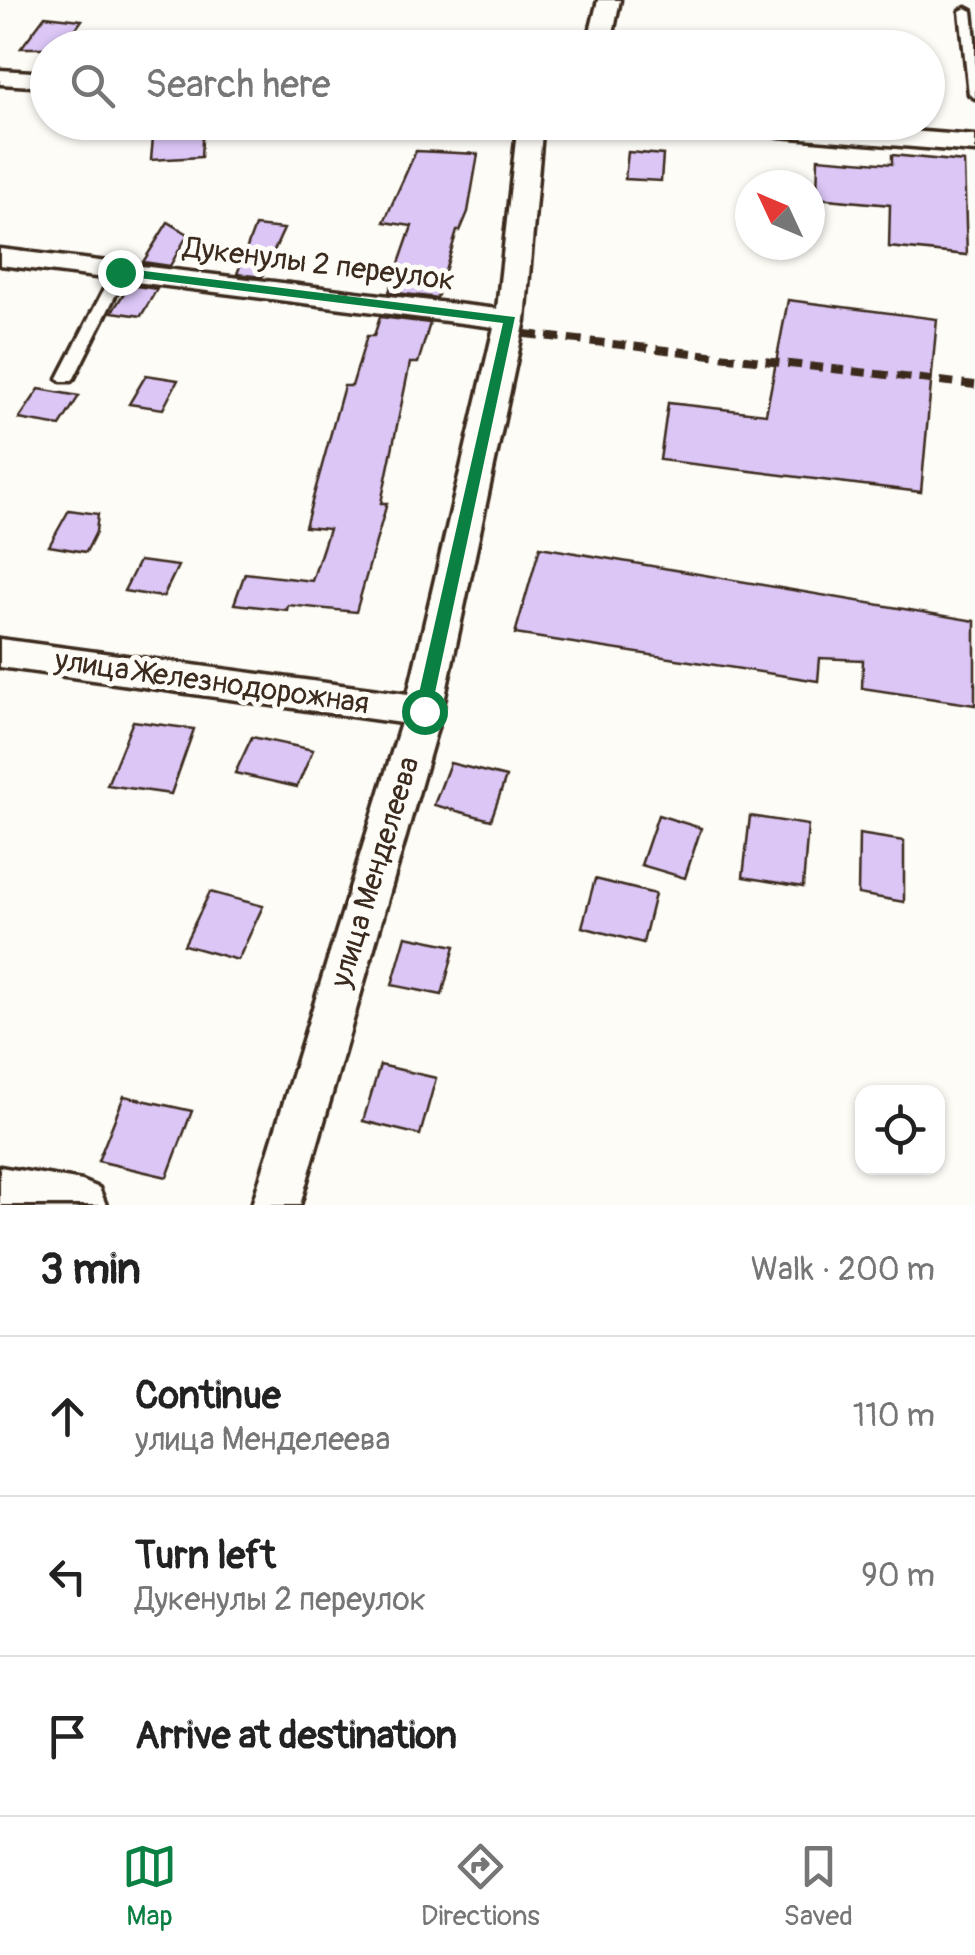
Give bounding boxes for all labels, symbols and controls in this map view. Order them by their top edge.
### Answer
search box [30,30,945,140]
icon: search [65,58,120,113]
text: Search here [145,61,331,109]
north arrow [735,170,825,260]
street label: Дукенулы 2 переулок [180,229,457,299]
route end [98,250,144,296]
street label: улица Железнодорожная [52,642,371,722]
route start [402,689,448,735]
street label: улица Менделеева [322,752,428,993]
map controls [855,1085,945,1175]
button: locate [855,1085,945,1175]
text: 3 min [40,1244,141,1296]
text: Walk · 200 m [751,1250,935,1290]
text: Continue [135,1372,281,1420]
icon: ahead [40,1389,95,1444]
text: 110 m [853,1396,935,1436]
text: улица Менделеева [135,1420,390,1460]
text: Turn left [135,1532,276,1580]
icon: left [40,1549,95,1604]
text: 90 m [861,1556,935,1596]
text: Дукенулы 2 переулок [135,1580,426,1620]
icon: arrive [40,1709,95,1764]
text: Arrive at destination [135,1712,457,1760]
tab: Map [122,1839,177,1934]
tab: Directions [421,1839,540,1934]
tab: Saved [784,1839,853,1934]

